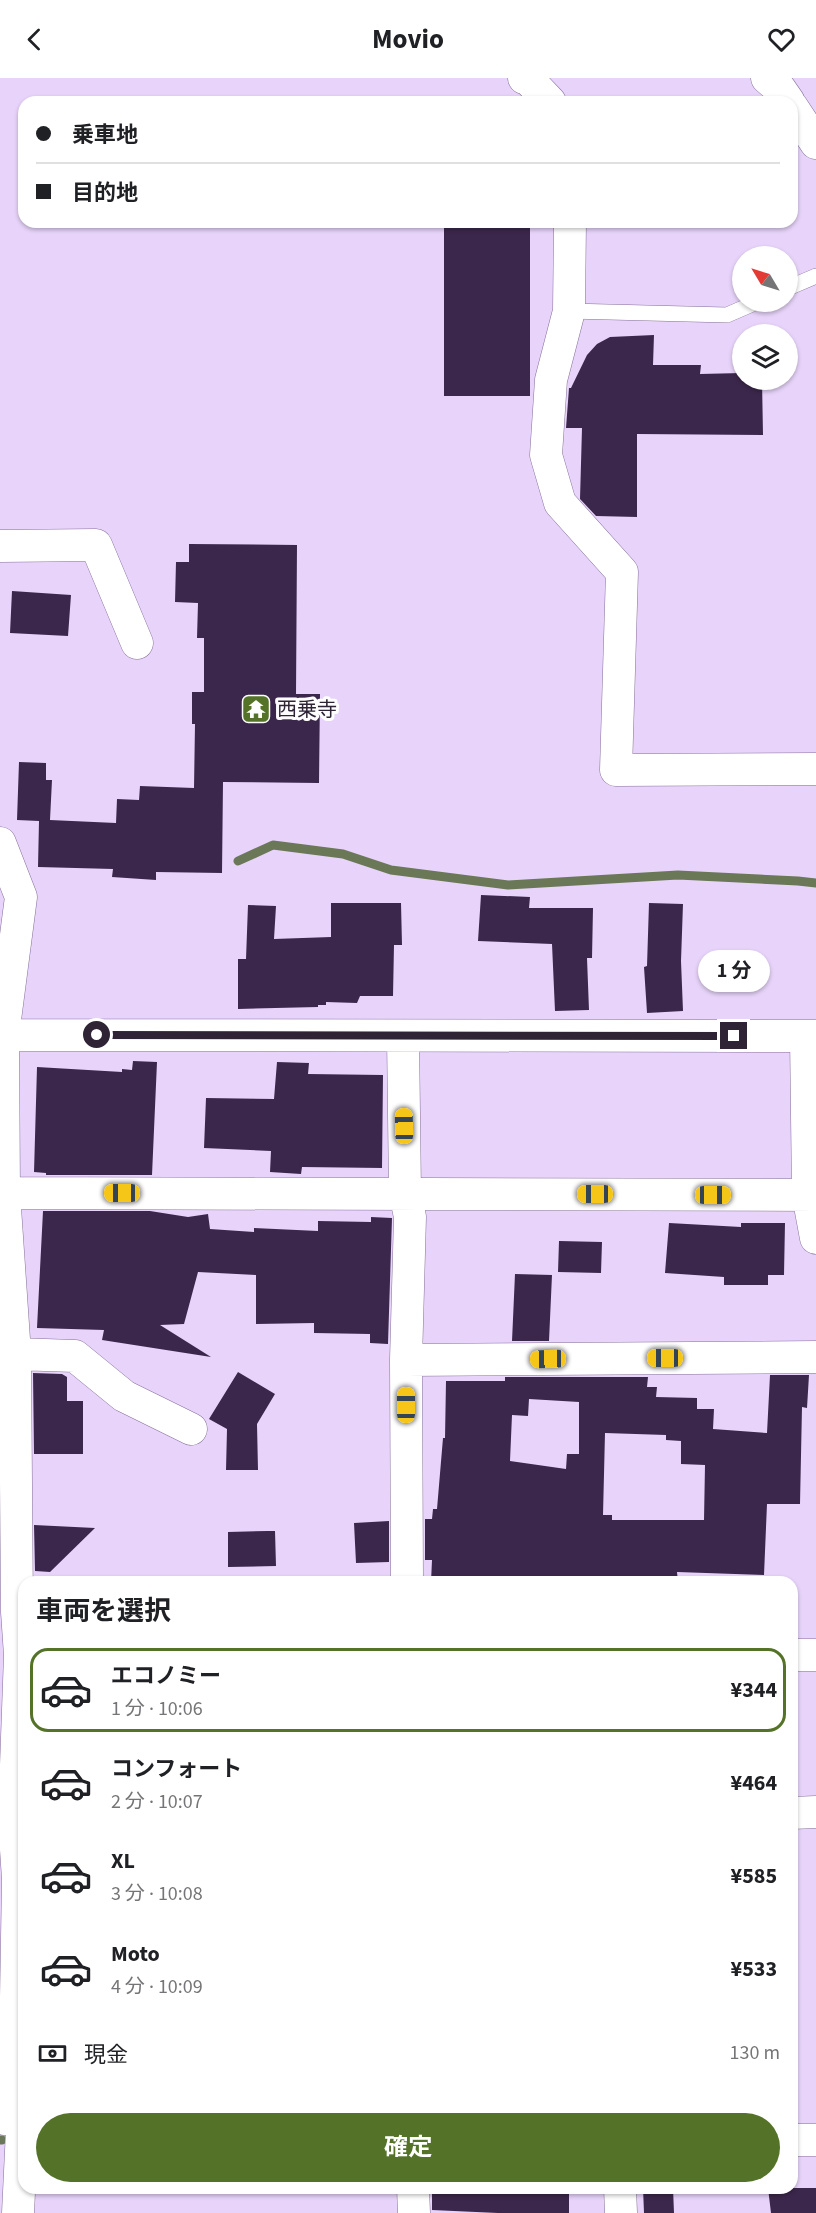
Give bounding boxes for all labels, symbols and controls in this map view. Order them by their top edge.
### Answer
text: Movio [372,20,444,59]
icon: back [18,23,51,56]
icon: heart [765,23,798,56]
text: 乗車地 [72,119,138,151]
text: 目的地 [72,177,138,209]
north arrow [732,246,798,312]
map controls [732,246,798,390]
button: layers [732,324,798,390]
temple icon: 西乗寺 [240,693,272,725]
place label: 西乗寺 [277,696,337,724]
callout: 1 分 [698,949,770,991]
text: 1 分 [717,957,751,985]
route start [83,1021,110,1048]
route end [720,1022,747,1049]
car [395,1108,413,1144]
car [104,1184,140,1202]
car [577,1185,613,1203]
car [695,1186,731,1204]
car [647,1349,683,1367]
car [530,1350,566,1368]
car [397,1387,415,1423]
text: 車両を選択 [36,1592,171,1631]
text: エコノミー [111,1660,221,1692]
icon: car [39,1663,93,1717]
text: ¥344 [731,1674,777,1706]
text: 1 分 · 10:06 [111,1695,203,1723]
text: コンフォート [111,1753,242,1785]
icon: car [39,1756,93,1810]
text: ¥464 [731,1767,777,1799]
text: 2 分 · 10:07 [111,1788,203,1816]
text: XL [111,1845,135,1877]
icon: car [39,1849,93,1903]
text: ¥585 [731,1860,777,1892]
text: 3 分 · 10:08 [111,1880,203,1908]
text: Moto [111,1938,160,1970]
icon: car [39,1942,93,1996]
text: ¥533 [731,1953,777,1985]
text: 4 分 · 10:09 [111,1973,203,2001]
icon: cash [36,2037,69,2070]
text: 現金 [84,2039,128,2071]
text: 130 m [730,2039,780,2067]
button: 確定 [36,2113,780,2182]

